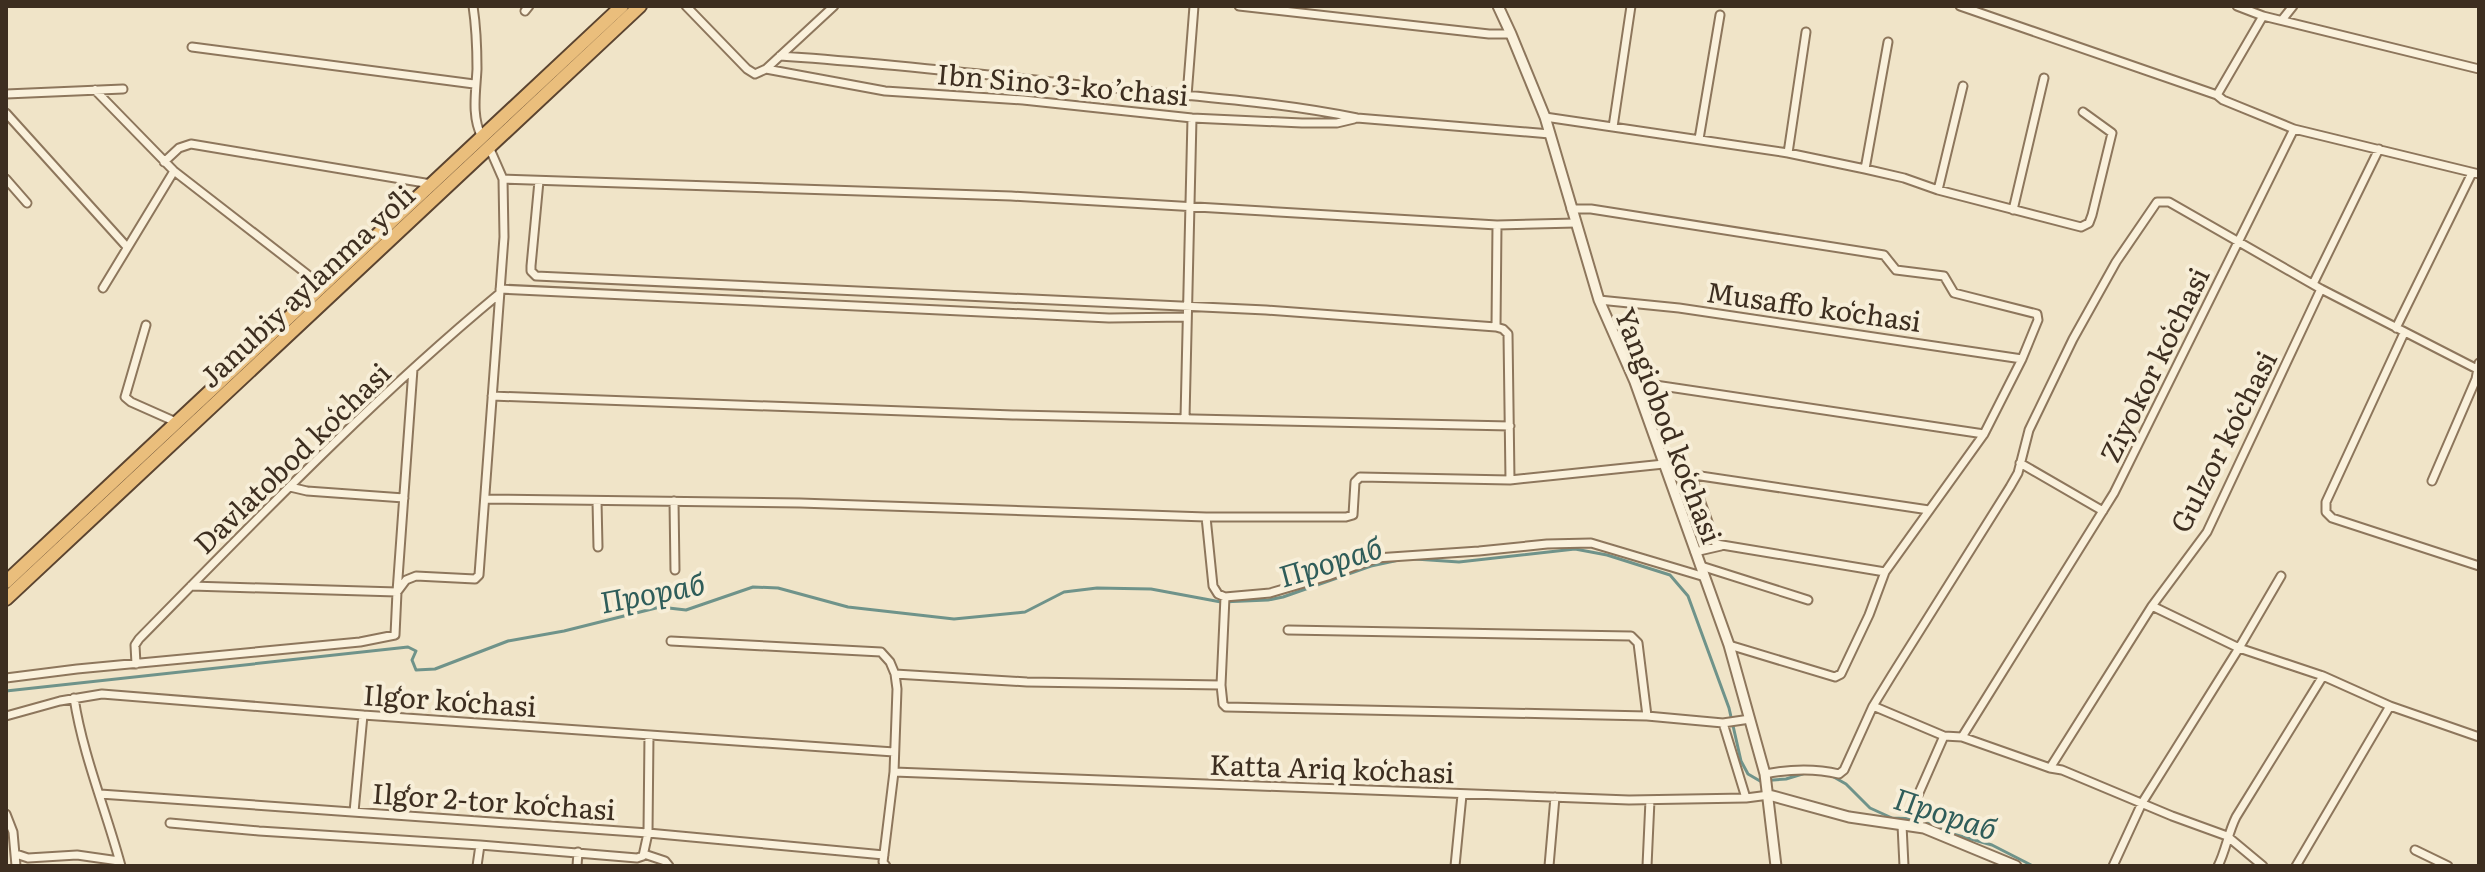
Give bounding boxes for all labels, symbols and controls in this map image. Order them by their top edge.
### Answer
street label: Ibn Sino 3-koʼchasi [936,51,1190,115]
street label: Janubiy aylanma yoʻli [189,174,423,396]
street label: Ziyokor koʻchasi [2088,259,2218,469]
street label: Musaffo koʻchasi [1704,269,1924,341]
street label: Yangiobod koʻchasi [1606,301,1734,549]
street label: Gulzor koʻchasi [2158,343,2286,539]
street label: Davlatobod koʻchasi [183,352,399,562]
water label: Прораб [1273,523,1387,597]
water label: Прораб [596,559,708,623]
street label: Ilgʻor koʻchasi [362,672,538,726]
street label: Katta Ariq koʻchasi [1209,742,1455,792]
street label: Ilgʻor 2-tor koʻchasi [371,771,617,829]
water label: Прораб [1889,775,2003,849]

